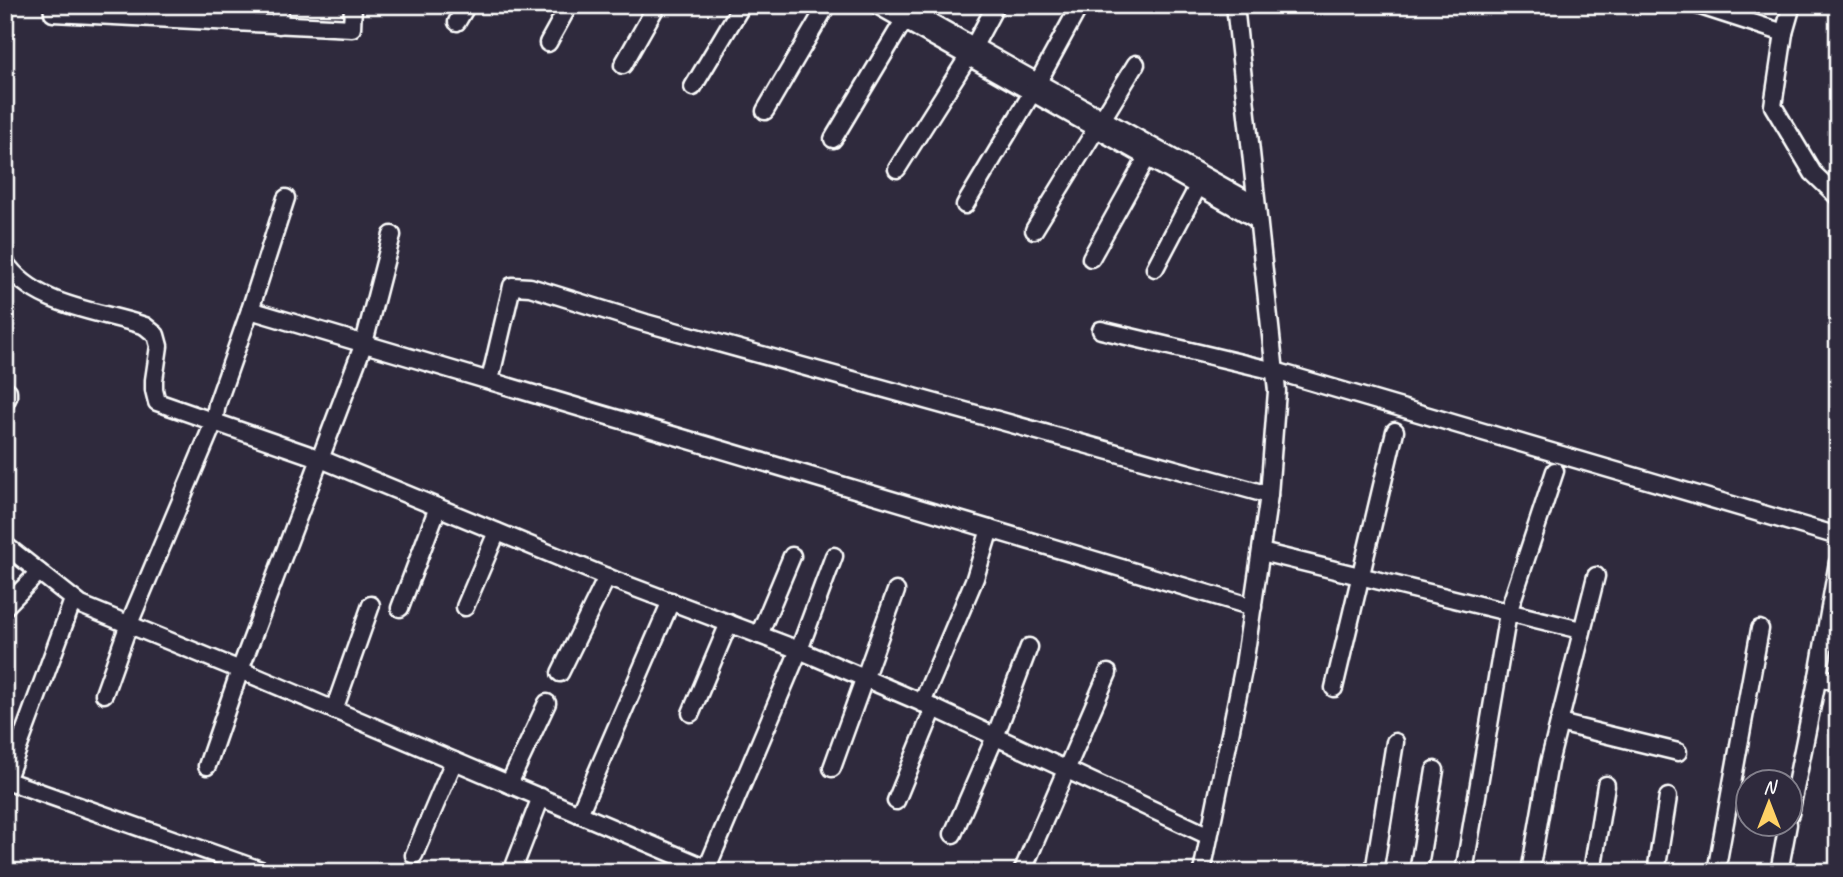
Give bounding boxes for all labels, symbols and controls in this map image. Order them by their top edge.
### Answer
north arrow [1734,768,1804,838]
text: N [1763,775,1778,799]

